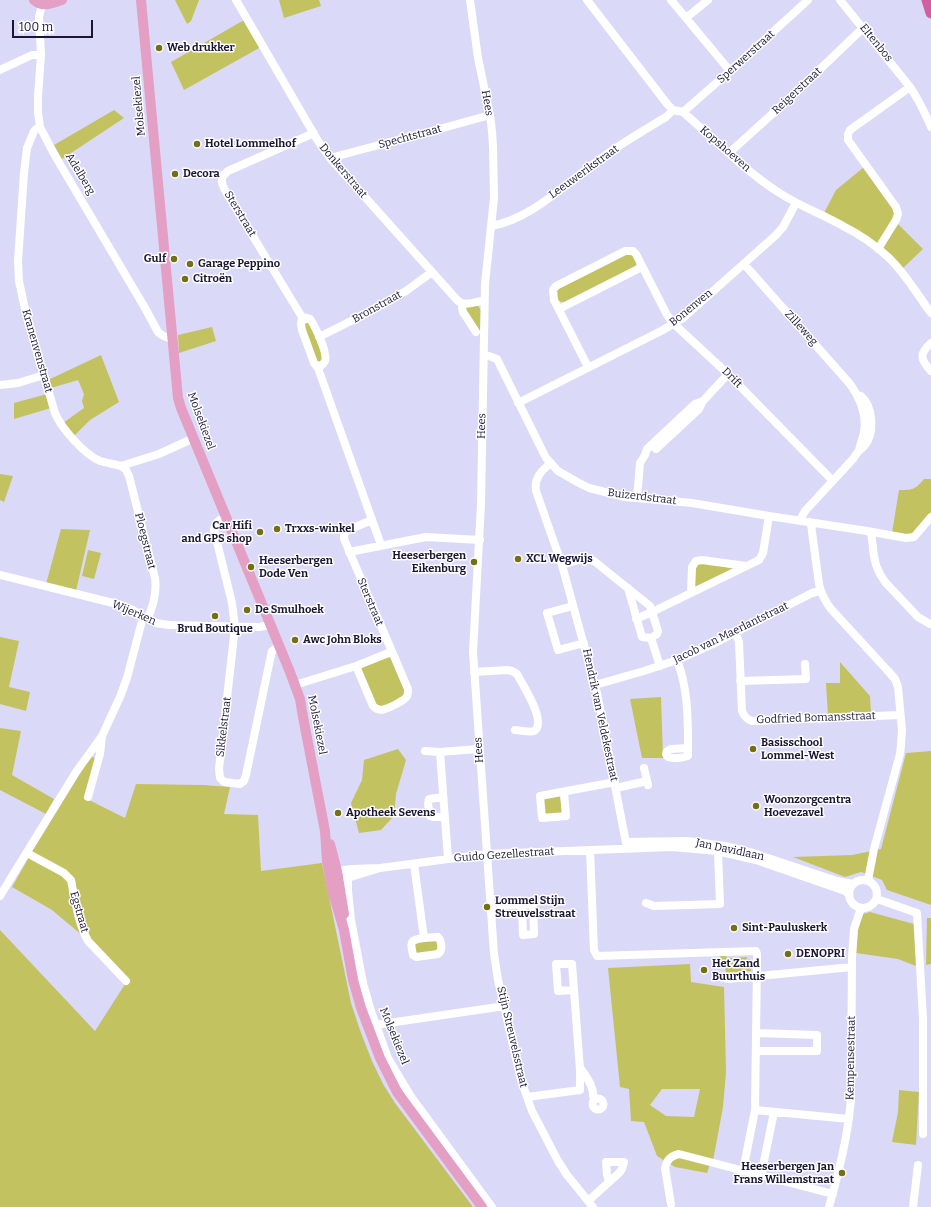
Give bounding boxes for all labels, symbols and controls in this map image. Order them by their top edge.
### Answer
scale bar [14,12,95,38]
text: 100 m [19,20,53,34]
street label: Eltenbos [857,21,895,65]
street label: Sperwerstraat [715,28,777,86]
place label: Web drukker [167,41,235,55]
marker: Web drukker [154,43,164,53]
street label: Reigerstraat [770,65,824,117]
street label: Molsekiezel [130,75,148,137]
street label: Hees [478,89,496,117]
street label: Spechtstraat [377,122,443,152]
street label: Kopshoeven [697,123,753,175]
place label: Hotel Lommelhof [205,137,296,151]
marker: Hotel Lommelhof [192,139,202,149]
street label: Donkerstraat [316,141,370,201]
street label: Leeuwerikstraat [547,142,621,202]
street label: Adelberg [62,151,98,197]
place label: Decora [183,167,220,181]
marker: Decora [170,169,180,179]
street label: Sterstraat [221,189,259,239]
place label: Gulf [144,252,166,266]
marker: Gulf [169,254,179,264]
place label: Garage Peppino [198,257,280,271]
marker: Garage Peppino [185,259,195,269]
place label: Citroën [193,272,232,286]
marker: Citroën [180,274,190,284]
street label: Bonenven [667,287,715,329]
street label: Bronstraat [350,288,404,326]
street label: Kranenvenstraat [19,308,55,394]
street label: Zilleweg [782,308,820,348]
street label: Drift [719,365,745,391]
street label: Molsekiezel [185,390,217,452]
street label: Hees [475,413,489,439]
street label: Buizerdstraat [607,486,677,508]
street label: Ploegstraat [132,511,158,571]
place label: Car Hifi and GPS shop [182,519,252,545]
place label: Trxxs-winkel [285,522,355,536]
marker: Trxxs-winkel [272,524,282,534]
marker: Car Hifi and GPS shop [255,527,265,537]
place label: Heeserbergen Eikenburg [392,549,466,575]
place label: XCL Wegwijs [526,552,593,566]
place label: Heeserbergen Dode Ven [259,554,333,580]
marker: XCL Wegwijs [513,554,523,564]
marker: Heeserbergen Eikenburg [469,557,479,567]
marker: Heeserbergen Dode Ven [246,562,256,572]
street label: Sterstraat [354,576,386,628]
street label: Wijerken [110,598,158,628]
street label: Jacob van Maerlantstraat [671,599,791,667]
place label: De Smulhoek [255,603,324,617]
marker: De Smulhoek [242,605,252,615]
marker: Brud Boutique [210,611,220,621]
place label: Brud Boutique [177,622,253,636]
place label: Awc John Bloks [303,633,382,647]
marker: Awc John Bloks [290,635,300,645]
street label: Hendrik van Veldekestraat [579,647,621,783]
street label: Molsekiezel [305,694,329,756]
street label: Sikkelstraat [214,696,234,758]
street label: Godfried Bomansstraat [756,709,876,727]
place label: Basisschool Lommel-West [761,736,834,762]
street label: Hees [472,737,486,763]
marker: Basisschool Lommel-West [748,744,758,754]
place label: Woonzorgcentra Hoevezavel [764,793,851,819]
marker: Woonzorgcentra Hoevezavel [751,801,761,811]
place label: Apotheek Sevens [346,806,435,820]
marker: Apotheek Sevens [333,808,343,818]
street label: Jan Davidlaan [695,836,765,864]
street label: Guido Gezellestraat [453,845,555,865]
street label: Egstraat [67,890,91,934]
place label: Lommel Stijn Streuvelsstraat [495,894,576,920]
marker: Lommel Stijn Streuvelsstraat [482,902,492,912]
place label: Sint-Pauluskerk [742,921,827,935]
marker: Sint-Pauluskerk [729,923,739,933]
place label: DENOPRI [796,947,845,961]
marker: DENOPRI [783,949,793,959]
place label: Het Zand Buurthuis [712,957,765,983]
marker: Het Zand Buurthuis [699,965,709,975]
street label: Stijn Streuvelsstraat [494,985,530,1089]
street label: Molsekiezel [377,1006,411,1066]
street label: Kempensestraat [844,1016,858,1100]
place label: Heeserbergen Jan Frans Willemstraat [733,1160,834,1186]
marker: Heeserbergen Jan Frans Willemstraat [837,1168,847,1178]

